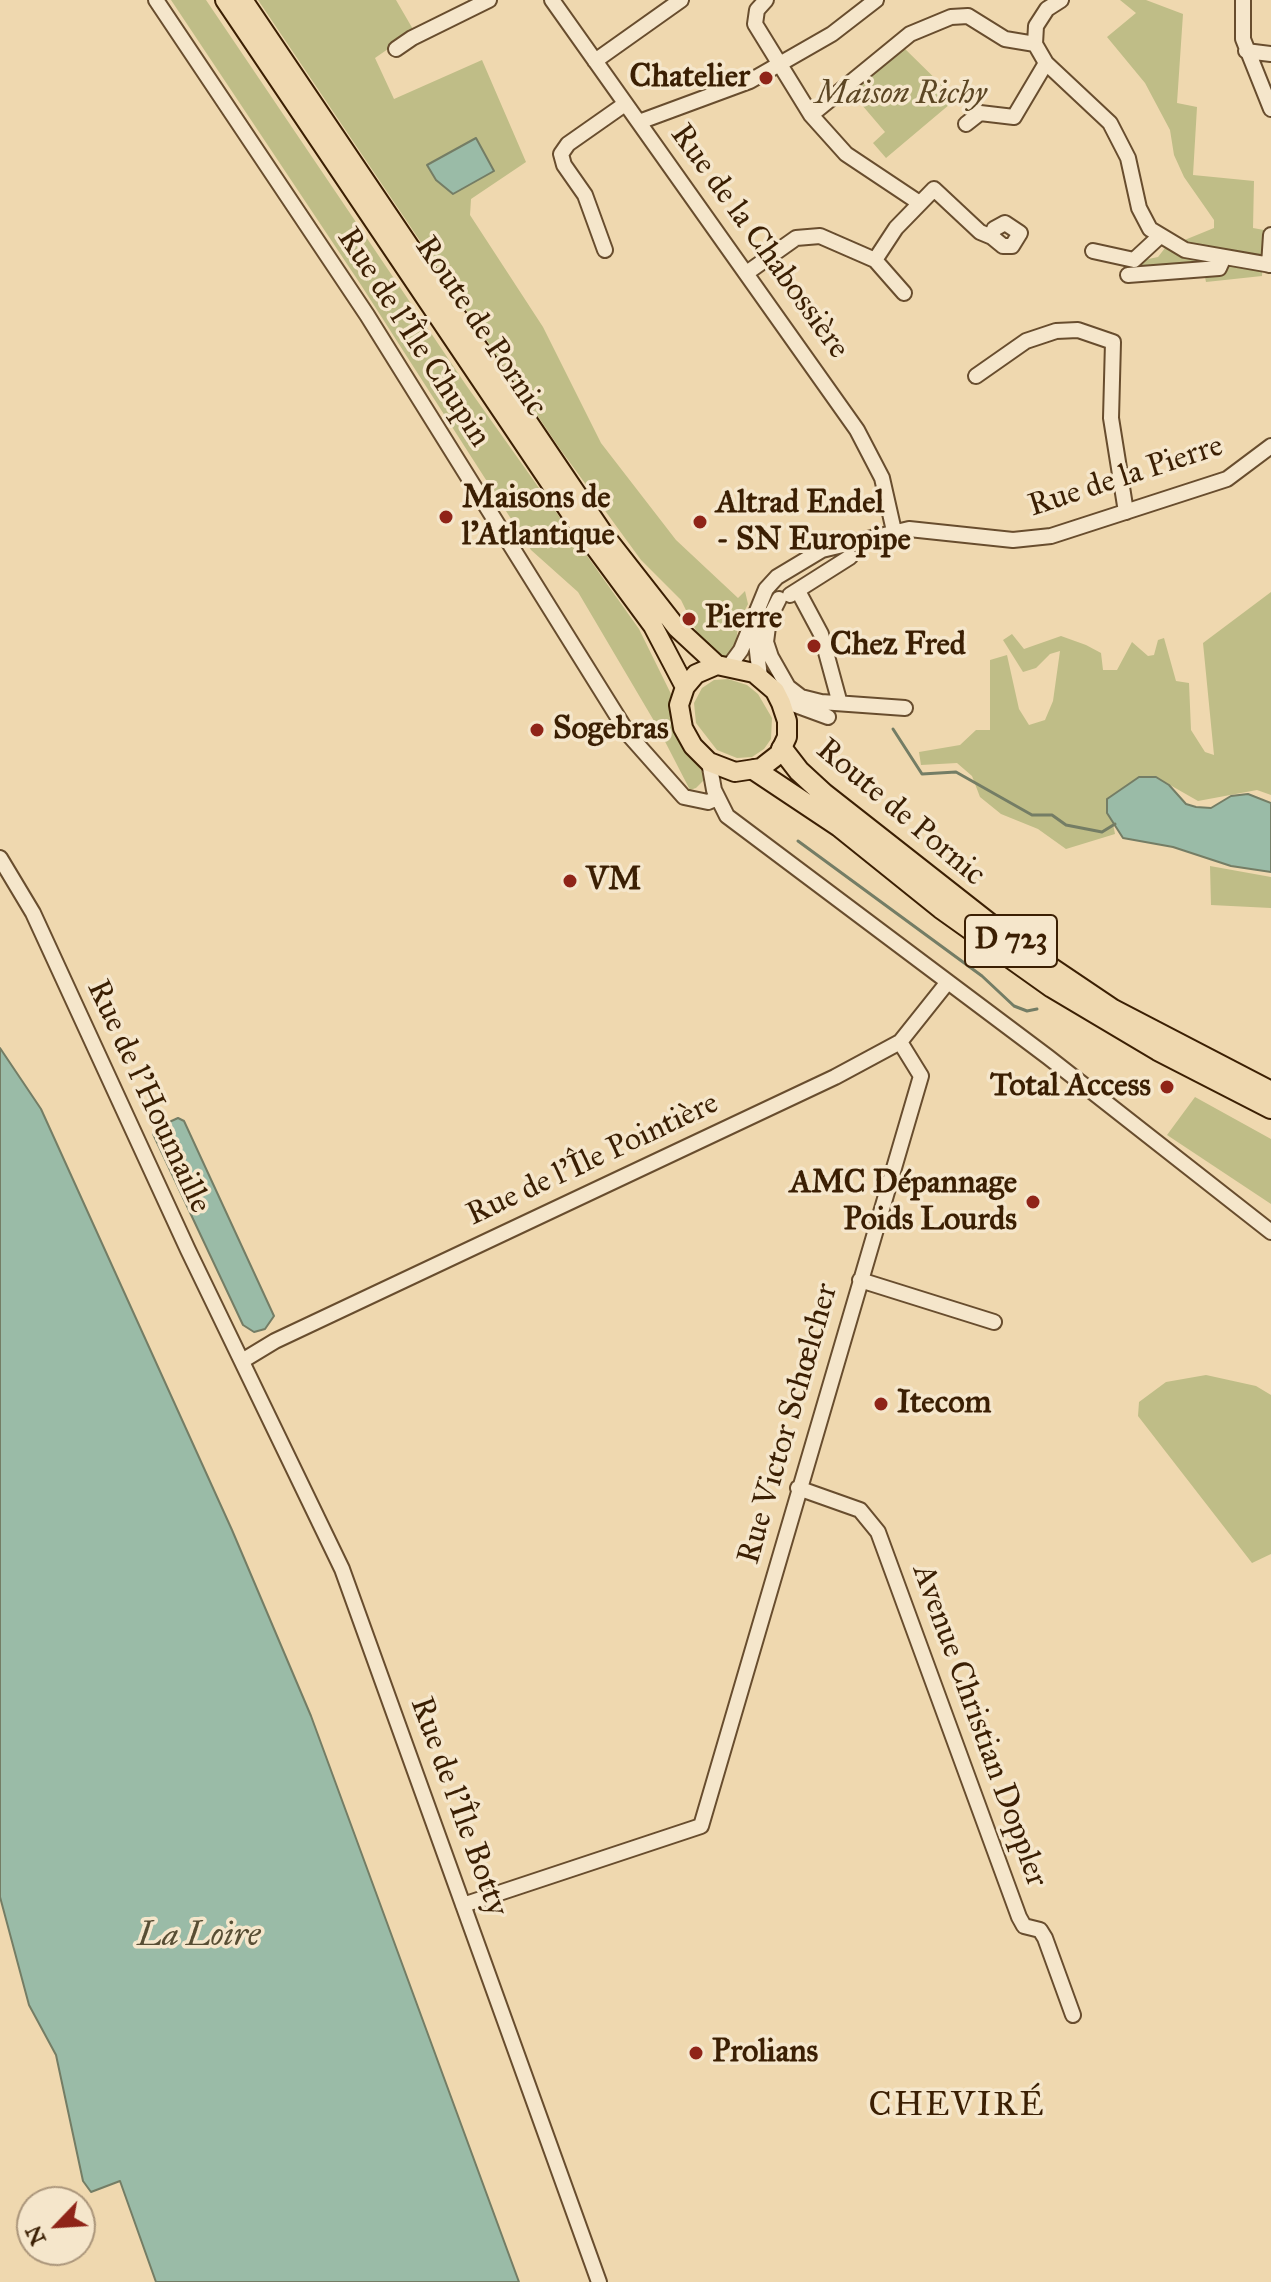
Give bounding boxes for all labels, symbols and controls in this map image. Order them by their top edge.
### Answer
place label: Chatelier [630,59,750,97]
marker: Chatelier [757,69,775,87]
park label: Maison Richy [815,76,987,114]
street label: Rue de la Chabossière [661,117,857,367]
street label: Rue de l'Île Chupin [328,221,498,455]
street label: Route de Pornic [406,230,554,424]
street label: Rue de la Pierre [1024,427,1228,527]
place label: Maisons de l'Atlantique [462,480,615,555]
place label: Altrad Endel - SN Europipe [716,485,911,560]
marker: Maisons de l'Atlantique [437,508,455,526]
marker: Altrad Endel - SN Europipe [691,513,709,531]
place label: Pierre [705,600,782,638]
marker: Pierre [680,610,698,628]
place label: Chez Fred [830,627,966,665]
marker: Chez Fred [805,637,823,655]
place label: Sogebras [553,711,669,749]
marker: Sogebras [528,721,546,739]
street label: Route de Pornic [808,731,992,895]
place label: VM [586,862,641,900]
marker: VM [561,872,579,890]
road number: D 723 [965,915,1057,967]
street label: Rue de l'Houmaille [77,974,219,1220]
place label: Total Access [990,1068,1151,1106]
marker: Total Access [1158,1078,1176,1096]
street label: Rue de l'Île Pointière [461,1085,725,1235]
place label: AMC Dépannage Poids Lourds [790,1165,1017,1240]
marker: AMC Dépannage Poids Lourds [1024,1193,1042,1211]
street label: Rue Victor Schœlcher [731,1279,847,1569]
place label: Itecom [897,1385,991,1423]
marker: Itecom [872,1395,890,1413]
street label: Avenue Christian Doppler [903,1560,1055,1892]
street label: Rue de l'Île Botty [401,1692,515,1922]
water label: La Loire [138,1917,260,1957]
place label: Prolians [712,2034,818,2072]
marker: Prolians [687,2044,705,2062]
district label: CHEVIRÉ [868,2087,1046,2127]
north arrow [16,2186,96,2266]
text: N [19,2221,52,2250]

